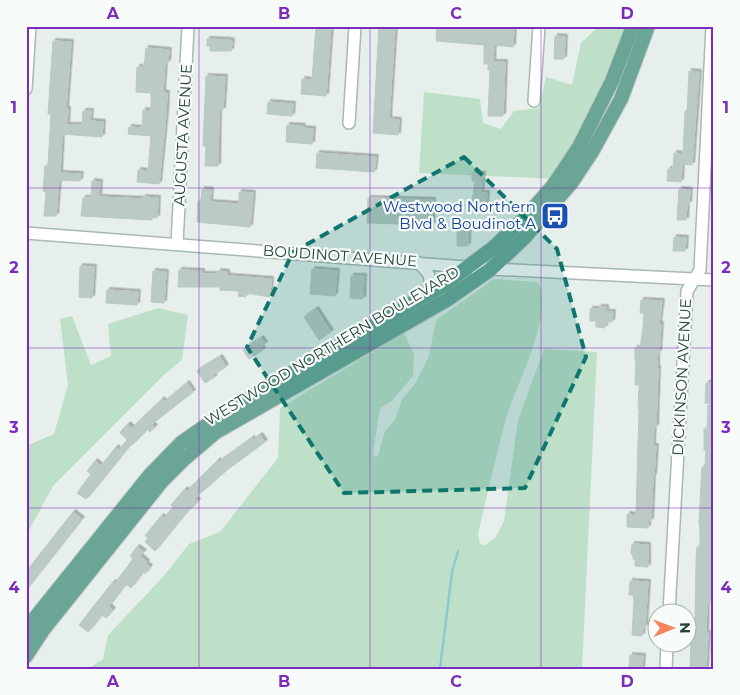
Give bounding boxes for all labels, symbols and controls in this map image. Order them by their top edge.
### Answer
text: A [106,4,120,23]
text: B [278,4,290,23]
text: C [450,4,462,23]
text: D [620,4,634,23]
street label: AUGUSTA AVENUE [169,63,196,207]
text: 1 [11,98,17,117]
text: 1 [723,98,729,117]
place label: Westwood Northern Blvd & Boudinot A [383,197,536,233]
bus stop icon: Westwood Northern Blvd & Boudinot A [540,201,570,231]
street label: BOUDINOT AVENUE [262,241,418,270]
text: 2 [9,258,19,277]
text: 2 [721,258,731,277]
street label: WESTWOOD NORTHERN BOULEVARD [201,262,462,429]
street label: DICKINSON AVENUE [668,298,695,456]
text: 3 [8,418,19,437]
text: 3 [720,418,731,437]
text: 4 [8,578,20,597]
text: 4 [720,578,732,597]
north arrow [648,602,698,652]
text: N [676,622,694,634]
text: A [106,672,120,691]
text: B [278,672,290,691]
text: C [450,672,462,691]
text: D [620,672,634,691]

